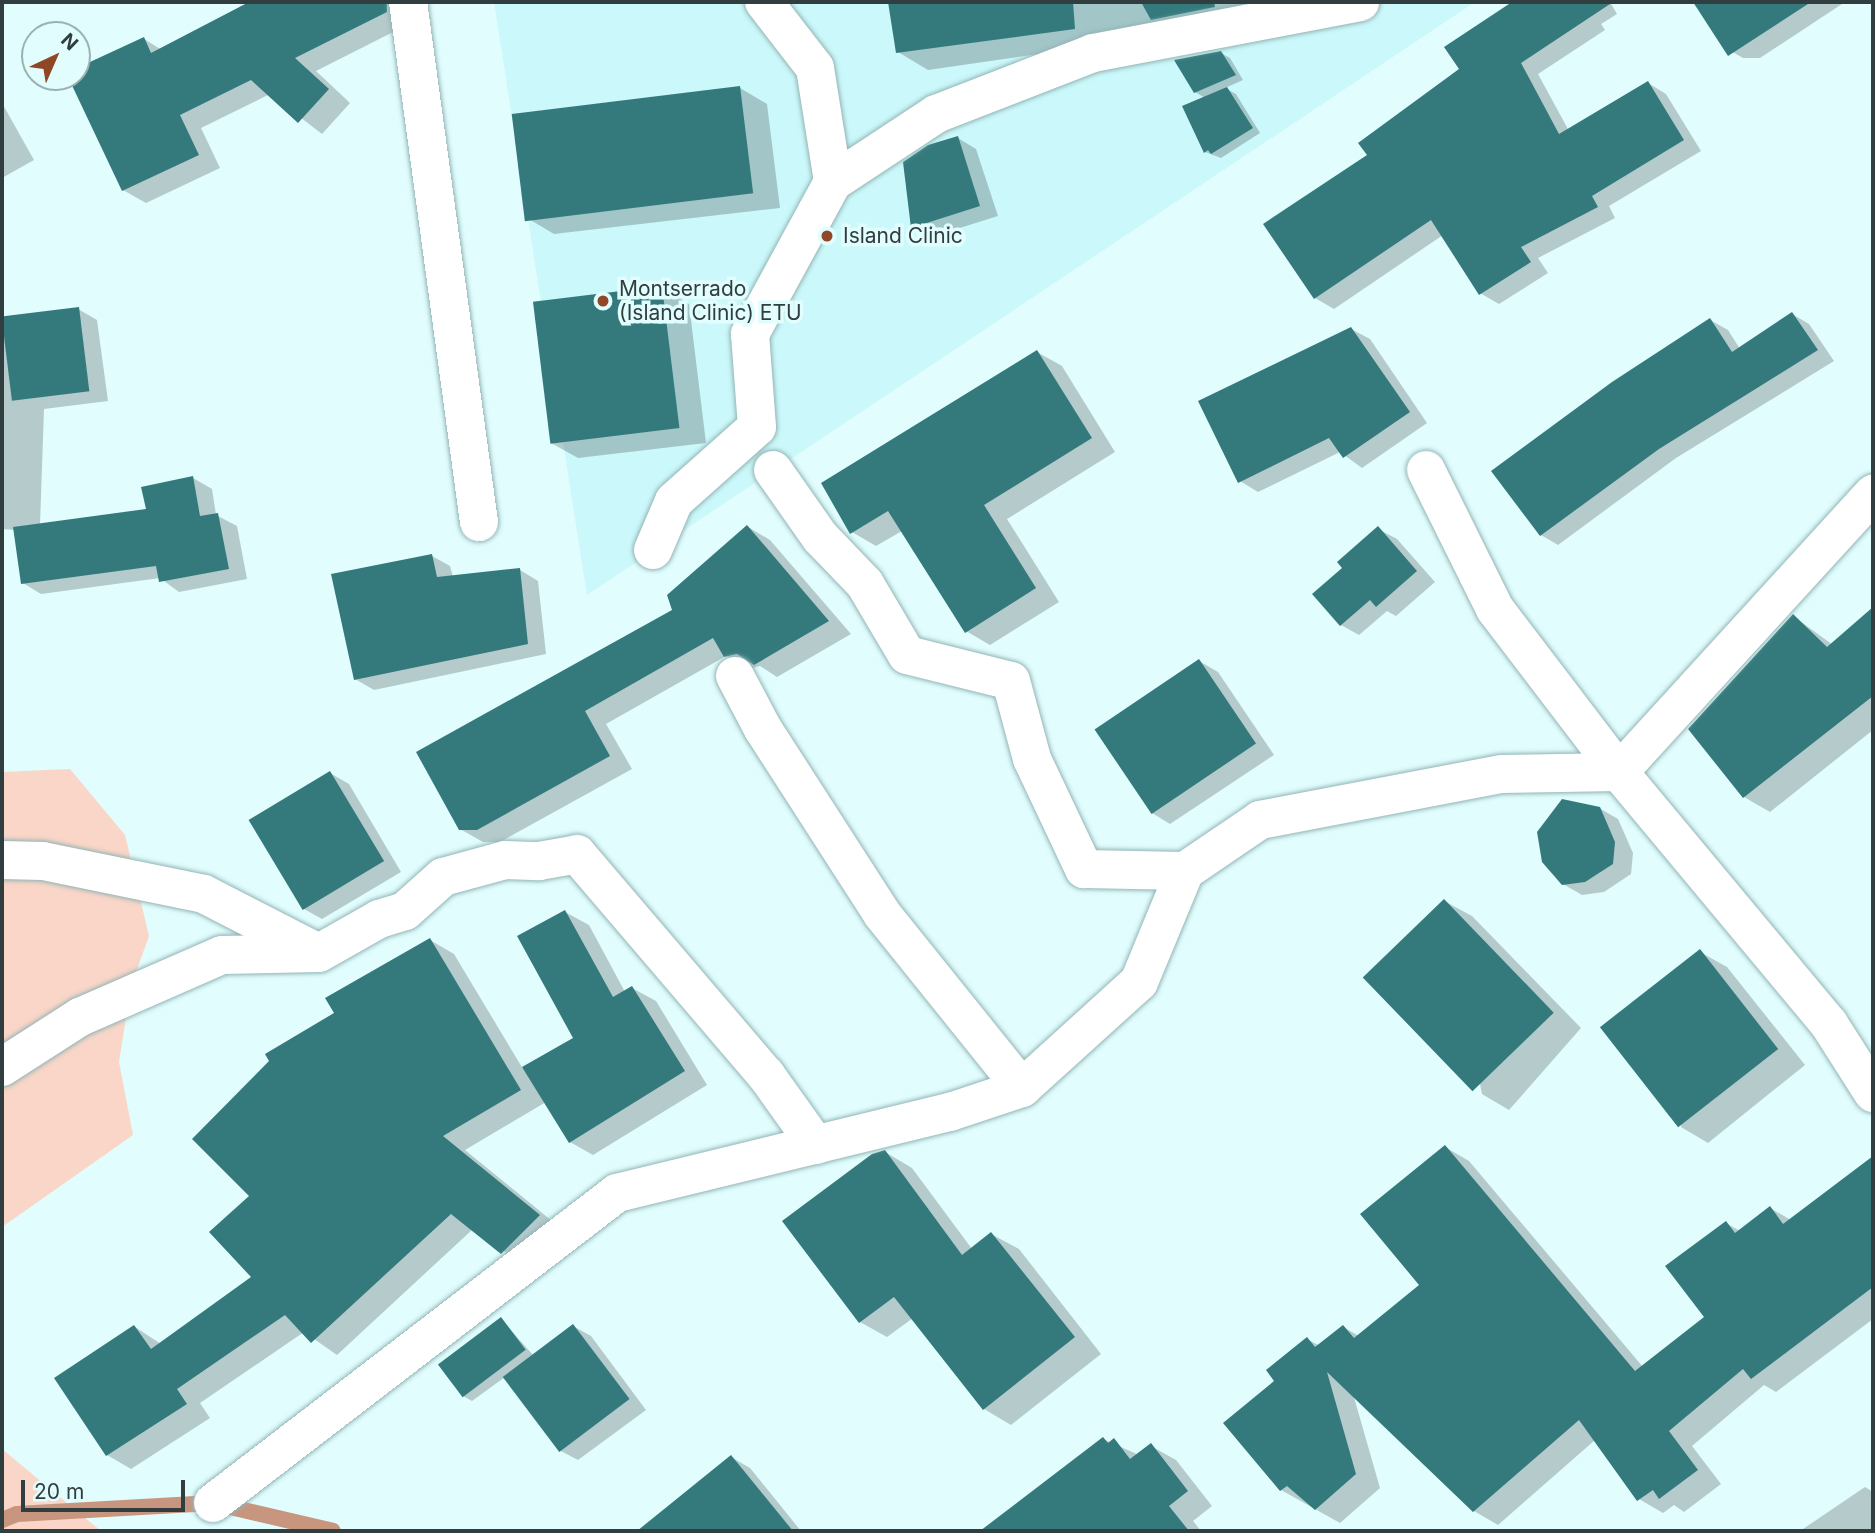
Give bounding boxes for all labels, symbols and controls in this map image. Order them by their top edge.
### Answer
north arrow [21,21,91,91]
text: N [56,29,83,55]
place label: Island Clinic [843,223,963,249]
marker: Island Clinic [817,226,837,246]
place label: Montserrado (Island Clinic) ETU [619,276,802,326]
marker: Montserrado (Island Clinic) ETU [593,291,613,311]
scale bar [24,1466,189,1510]
text: 20 m [34,1479,84,1504]

